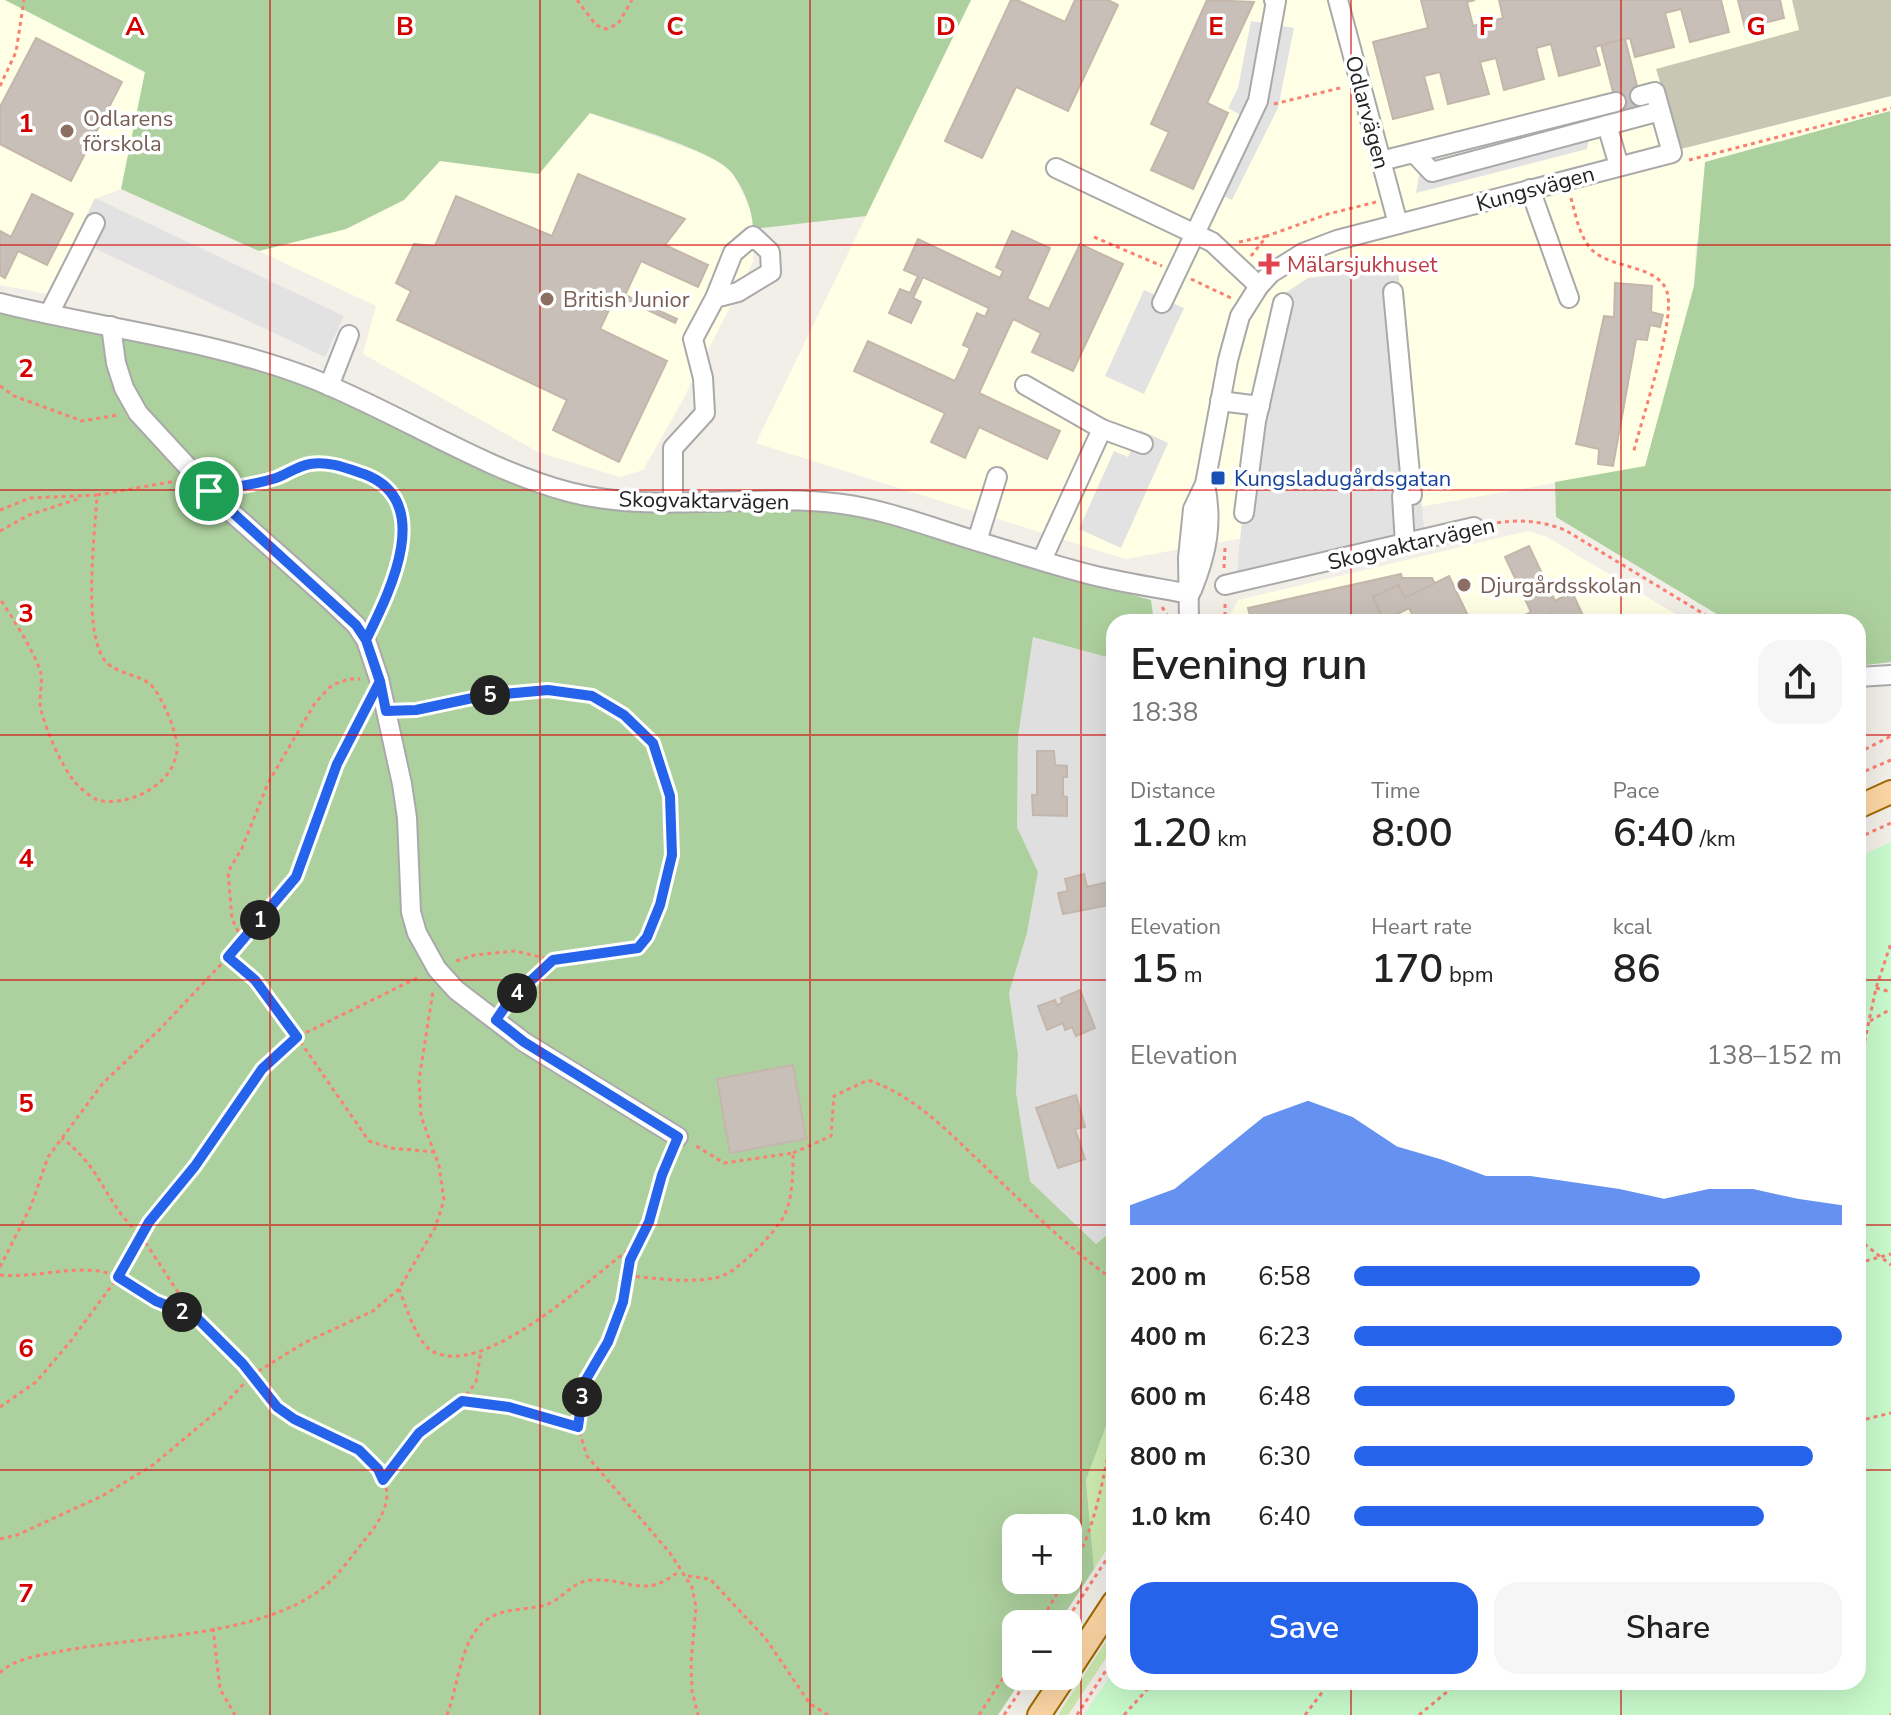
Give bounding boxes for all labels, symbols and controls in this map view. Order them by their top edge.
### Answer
text: A [125,9,145,44]
text: B [396,9,414,44]
text: C [666,9,684,44]
text: D [936,9,956,44]
text: E [1208,9,1224,44]
text: F [1479,9,1493,44]
text: G [1746,9,1766,44]
street label: Odlarvägen [1337,52,1397,172]
place label: Odlarens förskola [83,104,173,159]
text: 1 [18,106,34,141]
marker: Odlarens förskola [58,122,76,140]
street label: Kungsvägen [1473,159,1598,219]
place label: Mälarsjukhuset [1287,250,1438,280]
marker: Mälarsjukhuset [1258,253,1280,275]
place label: British Junior [563,285,690,315]
marker: British Junior [538,290,556,308]
text: 2 [18,351,34,386]
pin [175,457,243,525]
place label: Kungsladugårdsgatan [1234,464,1451,494]
icon: arrive [187,469,231,513]
marker: Kungsladugårdsgatan [1209,469,1227,487]
street label: Skogvaktarvägen [618,485,790,517]
street label: Skogvaktarvägen [1325,510,1498,578]
place label: Djurgårdsskolan [1480,571,1642,601]
marker: Djurgårdsskolan [1455,576,1473,594]
text: 3 [18,596,34,631]
text: Evening run [1130,635,1368,695]
button: share [1758,640,1842,724]
pin: 5 [470,675,510,715]
text: 5 [483,680,497,710]
text: 18:38 [1130,695,1198,730]
text: Distance [1130,776,1215,806]
text: Time [1371,776,1420,806]
text: Pace [1613,776,1659,806]
text: 1.20 [1130,806,1211,860]
text: 8:00 [1371,806,1453,860]
text: 6:40 [1613,806,1694,860]
text: km [1211,824,1247,854]
text: /km [1694,824,1736,854]
text: 4 [18,841,34,876]
pin: 1 [240,900,280,940]
text: 1 [253,905,267,935]
text: Elevation [1130,912,1221,942]
text: Heart rate [1371,912,1472,942]
text: kcal [1613,912,1652,942]
text: 15 [1130,942,1178,996]
text: 170 [1371,942,1443,996]
text: 86 [1613,942,1661,996]
text: m [1178,960,1203,990]
text: bpm [1443,960,1493,990]
pin: 4 [497,973,537,1013]
text: 4 [510,978,524,1008]
text: Elevation [1130,1038,1238,1073]
text: 138–152 m [1706,1038,1842,1073]
text: 5 [18,1086,34,1121]
text: 200 m [1130,1259,1207,1294]
text: 6:58 [1258,1259,1311,1294]
pin: 2 [162,1292,202,1332]
text: 2 [175,1297,189,1327]
text: 400 m [1130,1319,1207,1354]
text: 6:23 [1258,1319,1311,1354]
text: 6 [18,1331,34,1366]
pin: 3 [562,1377,602,1417]
text: 600 m [1130,1379,1207,1414]
text: 6:48 [1258,1379,1311,1414]
text: 3 [575,1382,589,1412]
text: 800 m [1130,1439,1207,1474]
text: 6:30 [1258,1439,1311,1474]
text: 1.0 km [1130,1499,1211,1534]
text: 6:40 [1258,1499,1311,1534]
map controls [1002,1514,1082,1690]
button: + [1002,1514,1082,1594]
text: 7 [18,1576,34,1611]
button: Save [1130,1582,1478,1674]
button: Share [1494,1582,1842,1674]
button: − [1002,1610,1082,1690]

